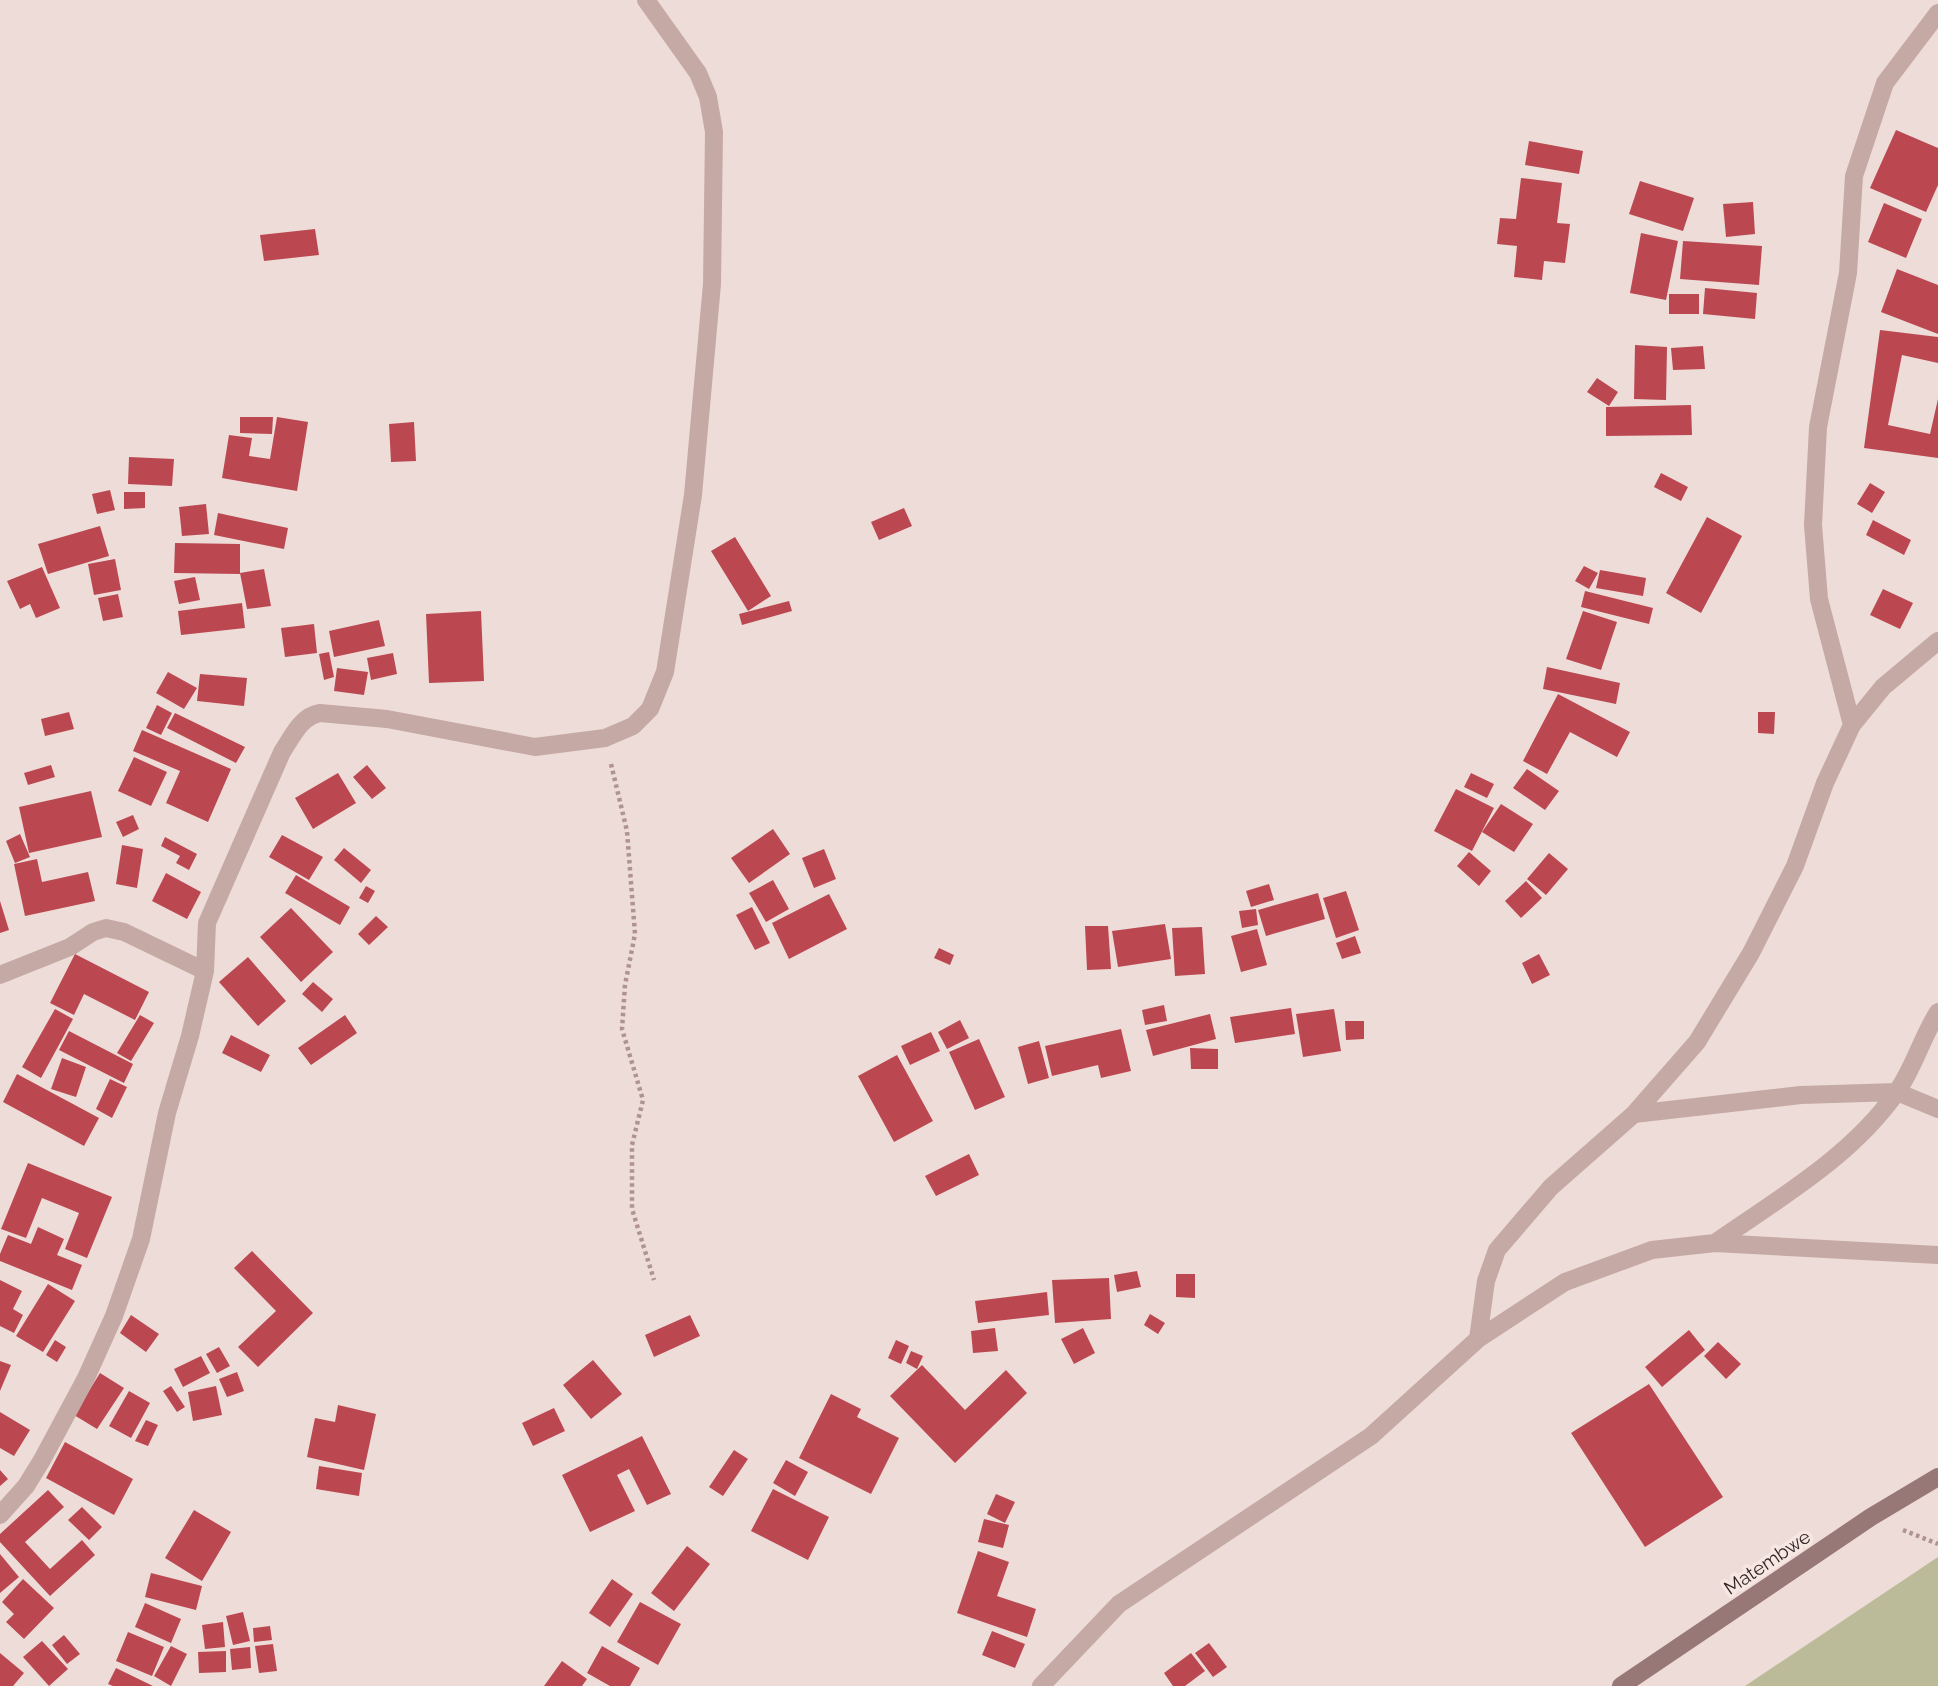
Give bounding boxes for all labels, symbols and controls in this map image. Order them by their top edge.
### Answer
street label: Matembwe [1720,1525,1814,1599]

